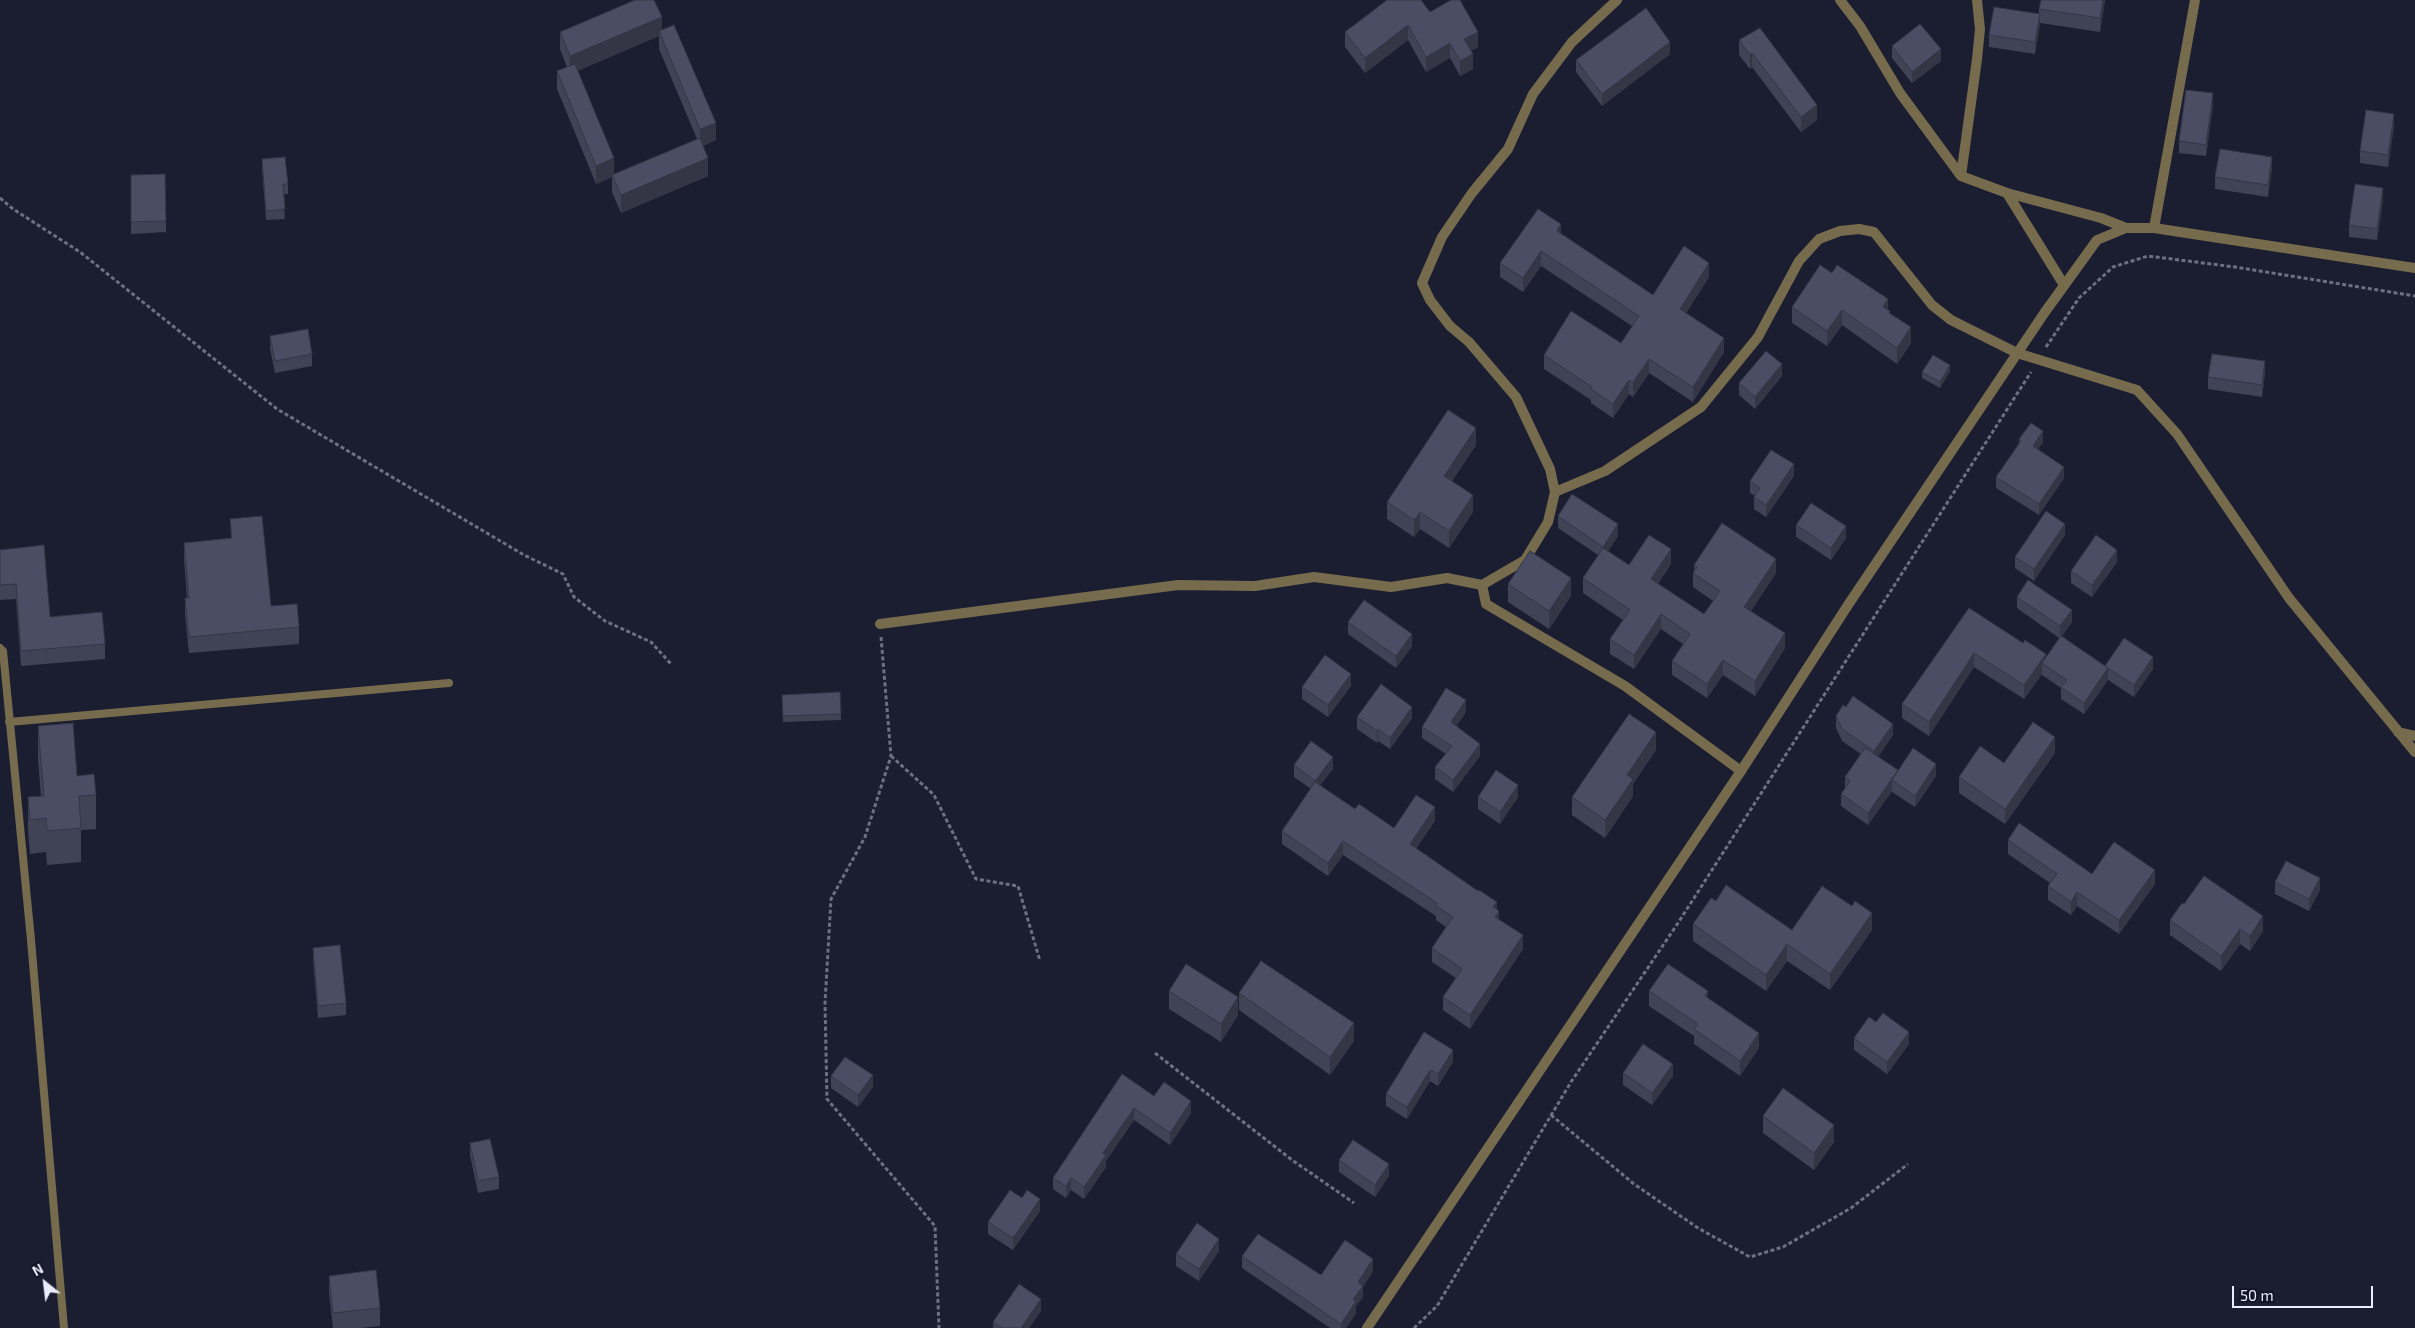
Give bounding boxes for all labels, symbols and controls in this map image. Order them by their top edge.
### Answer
north arrow [20,1258,70,1308]
text: N [29,1260,46,1279]
scale bar [2235,1276,2376,1308]
text: 50 m [2240,1286,2274,1304]

